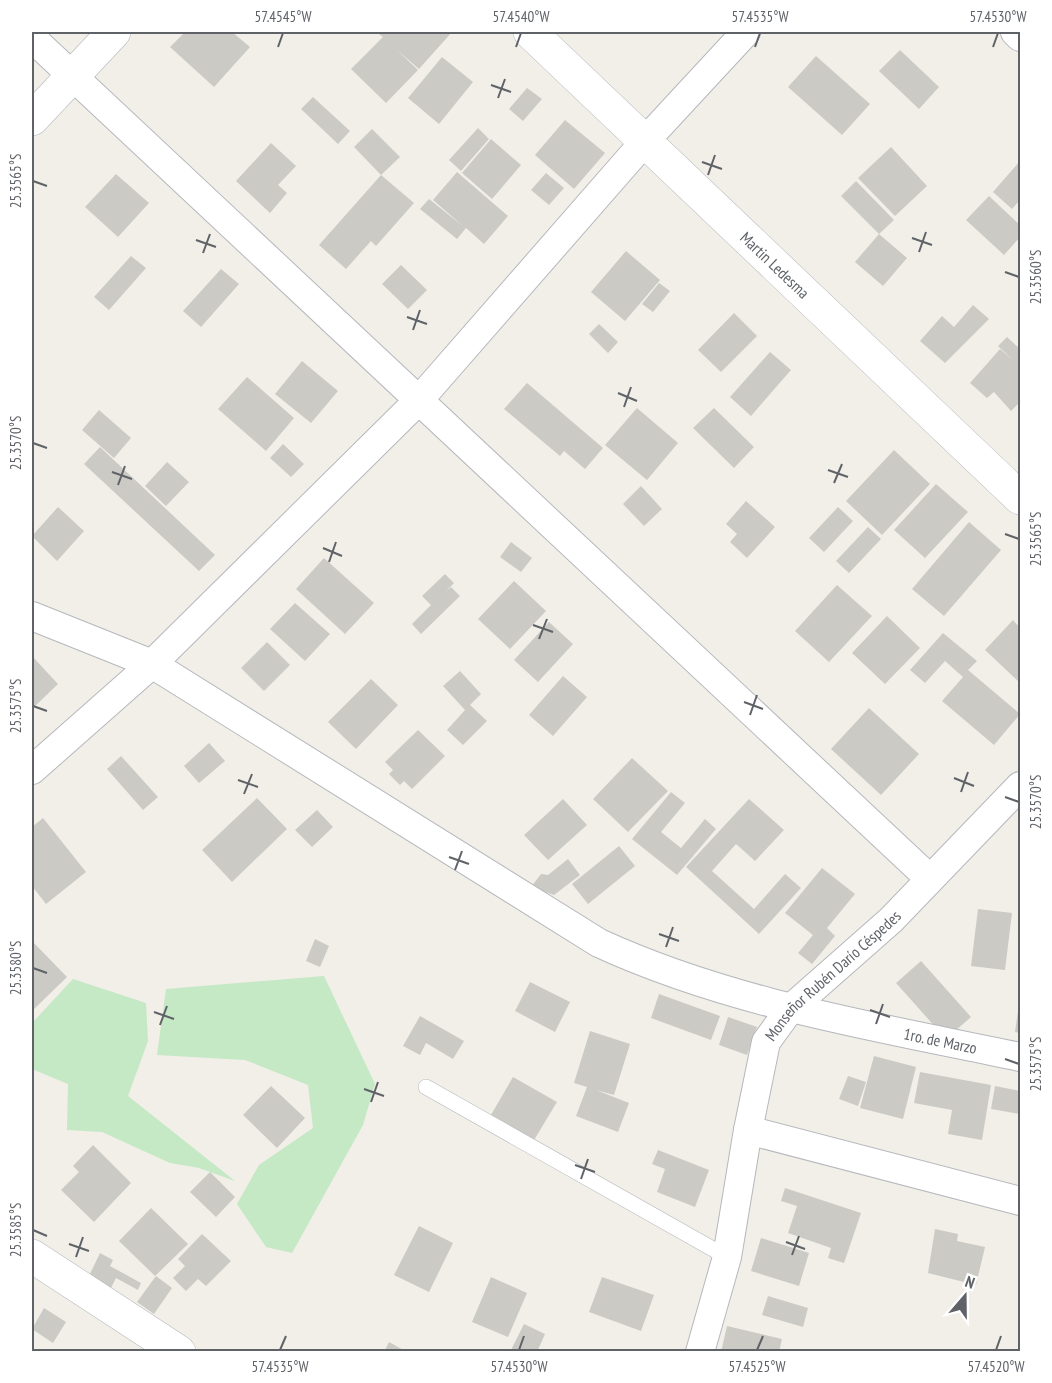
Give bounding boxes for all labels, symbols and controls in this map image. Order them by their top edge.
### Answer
text: 57.4545°W [254,7,312,26]
text: 57.4540°W [492,7,550,26]
text: 57.4535°W [731,7,789,26]
text: 57.4530°W [969,7,1027,26]
text: 25.3565°S [6,154,25,208]
street label: Martin Ledesma [736,227,814,303]
text: 25.3560°S [1026,250,1045,304]
text: 25.3570°S [6,416,25,470]
text: 25.3565°S [1026,512,1045,566]
text: 25.3575°S [6,679,25,733]
text: 25.3570°S [1026,775,1045,829]
street label: Monseñor Rubén Darío Céspedes [760,906,905,1045]
text: 25.3580°S [6,941,25,995]
street label: 1ro. de Marzo [902,1023,979,1058]
text: 25.3575°S [1026,1037,1045,1091]
text: 25.3585°S [6,1203,25,1257]
north arrow [935,1266,995,1326]
text: N [963,1271,978,1293]
text: 57.4535°W [251,1357,309,1376]
text: 57.4530°W [490,1357,548,1376]
text: 57.4525°W [728,1357,786,1376]
text: 57.4520°W [967,1357,1025,1376]

